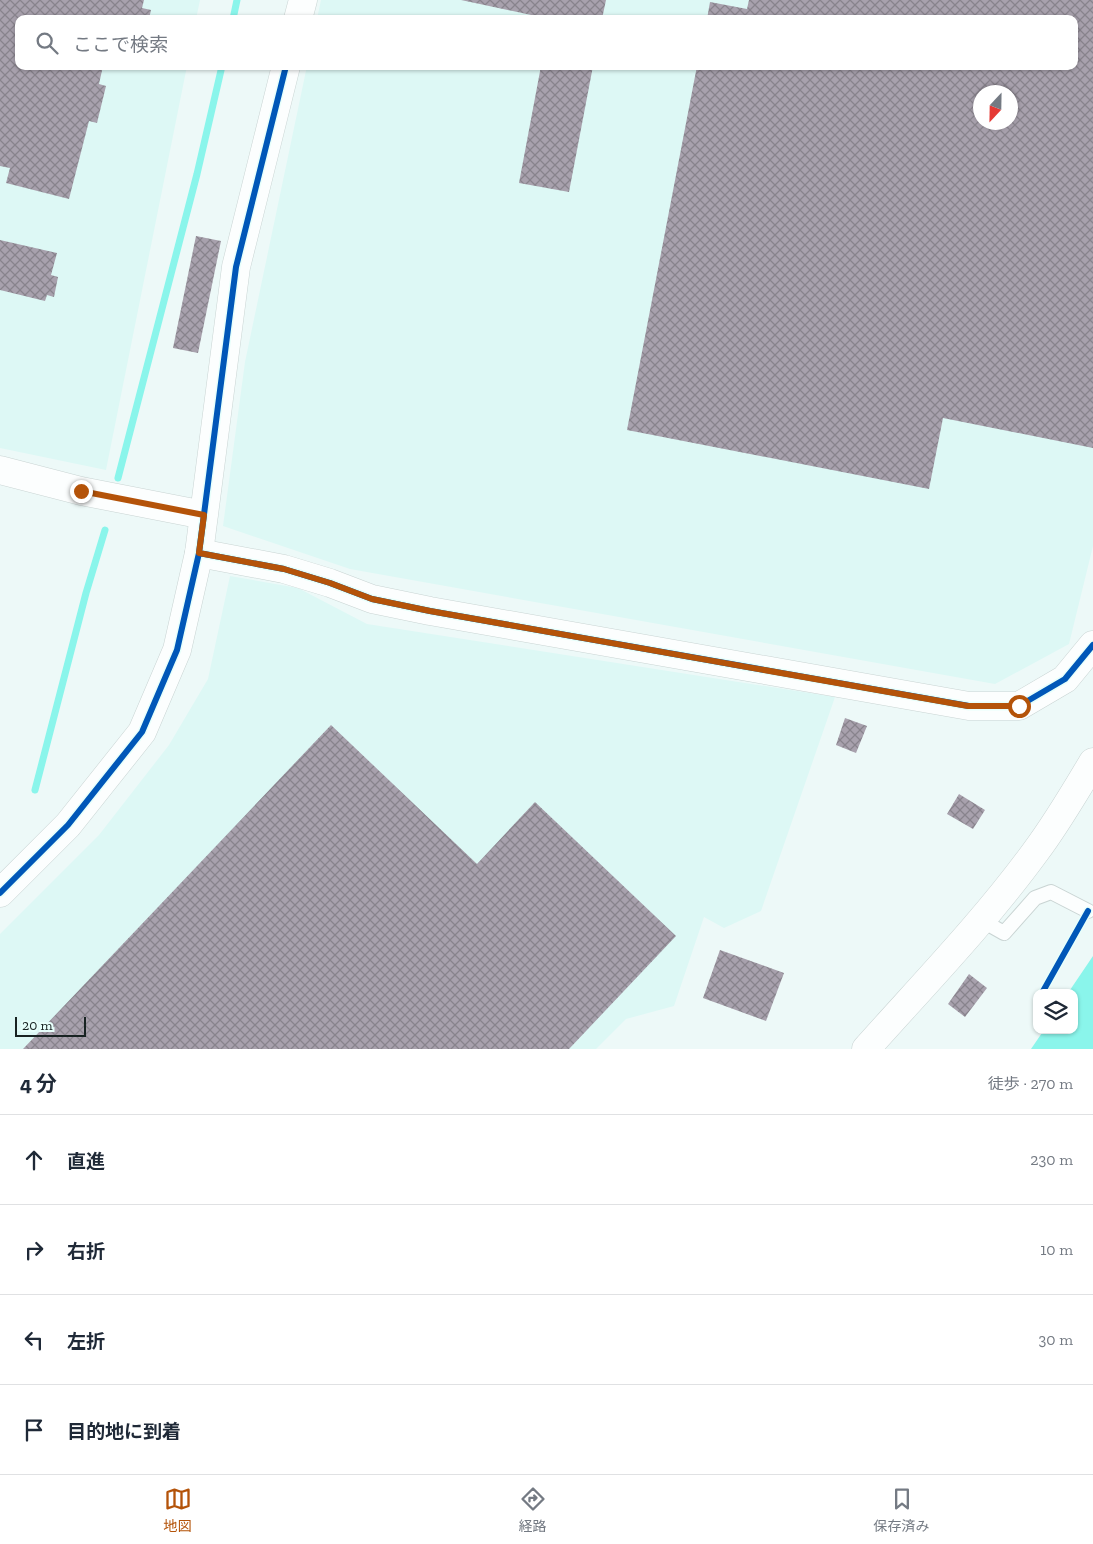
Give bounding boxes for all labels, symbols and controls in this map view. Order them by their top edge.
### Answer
search box [15,15,1078,70]
icon: search [33,29,61,57]
text: ここで検索 [73,33,168,56]
north arrow [973,85,1018,130]
route end [70,480,93,503]
route start [1008,695,1031,718]
map controls [1033,989,1078,1034]
button: layers [1033,989,1078,1034]
scale bar [15,1014,86,1037]
text: 20 m [22,1017,53,1034]
text: 4 分 [20,1071,57,1096]
text: 徒歩 · 270 m [988,1074,1073,1093]
icon: ahead [20,1146,48,1174]
text: 直進 [67,1150,105,1173]
text: 230 m [1030,1150,1073,1169]
icon: right [20,1236,48,1264]
text: 右折 [67,1240,105,1263]
text: 10 m [1040,1240,1073,1259]
icon: left [20,1326,48,1354]
text: 左折 [67,1330,105,1353]
text: 30 m [1039,1330,1073,1349]
icon: arrive [20,1416,48,1444]
text: 目的地に到着 [67,1420,181,1443]
tab: 地図 [164,1485,192,1535]
tab: 経路 [519,1485,547,1535]
tab: 保存済み [874,1485,930,1535]

